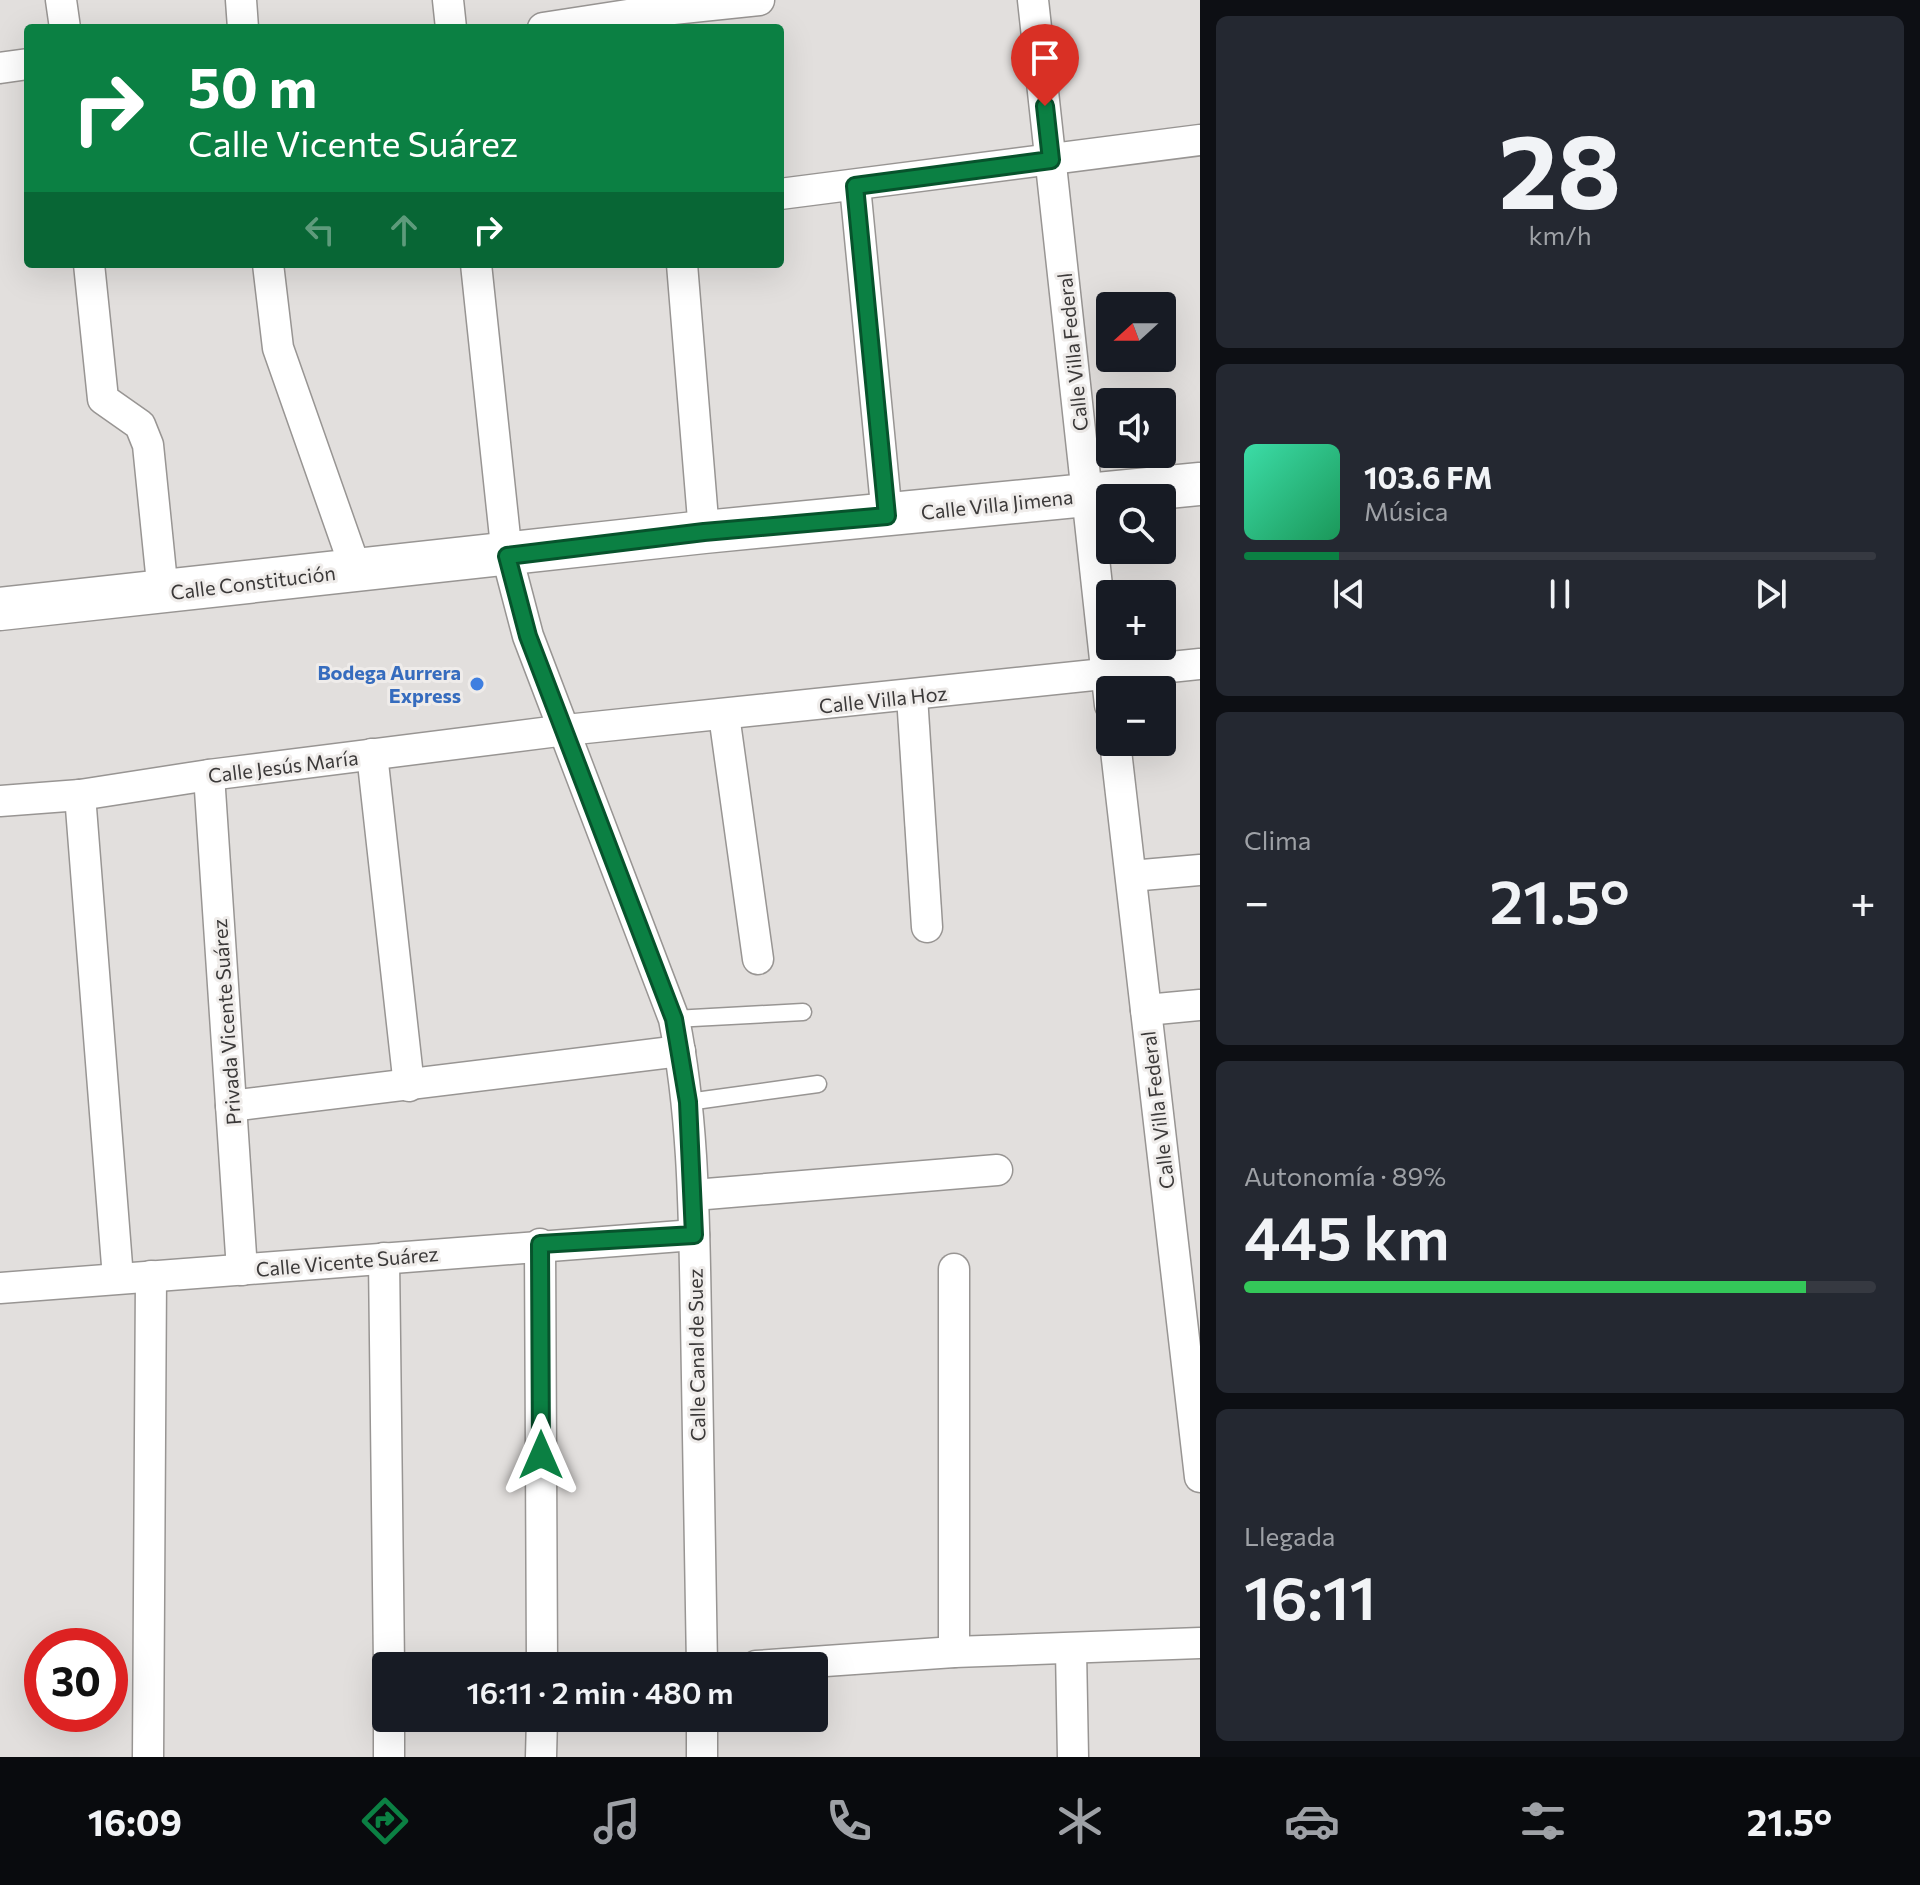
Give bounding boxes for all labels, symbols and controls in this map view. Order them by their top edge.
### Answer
pin [1011,24,1079,106]
icon: arrive [1023,36,1067,80]
text: 50 m [188,51,317,120]
icon: right [56,56,160,160]
text: 28 [1499,103,1621,230]
text: Calle Vicente Suárez [188,120,518,164]
icon: left [298,208,342,252]
icon: ahead [382,208,426,252]
icon: right [466,208,510,252]
text: km/h [1528,219,1592,250]
street label: Calle Villa Federal [1052,272,1092,432]
north arrow [1096,292,1176,372]
map controls [1096,292,1176,756]
button: sound [1096,388,1176,468]
text: 103.6 FM [1364,458,1492,495]
street label: Calle Villa Jimena [920,484,1074,524]
button: search [1096,484,1176,564]
text: Música [1364,495,1448,526]
street label: Calle Constitución [169,560,337,604]
icon: previous [1327,572,1371,616]
icon: pause [1538,572,1582,616]
icon: next [1749,572,1793,616]
button: + [1096,580,1176,660]
place label: Bodega Aurrera Express [317,660,461,707]
marker: Bodega Aurrera Express [468,675,486,693]
button: − [1096,676,1176,756]
street label: Calle Villa Hoz [818,680,948,718]
street label: Calle Jesús María [206,745,360,787]
text: Clima [1244,824,1311,855]
text: 21.5° [1489,863,1630,936]
text: − [1244,873,1269,927]
text: + [1850,873,1876,927]
street label: Privada Vicente Suárez [207,918,245,1126]
street label: Calle Villa Federal [1135,1030,1179,1190]
text: Autonomía · 89% [1244,1160,1446,1191]
text: 445 km [1244,1199,1450,1272]
street label: Calle Vicente Suárez [255,1241,439,1281]
street label: Calle Canal de Suez [682,1268,710,1442]
position arrow [499,1413,583,1497]
text: Llegada [1244,1520,1335,1551]
text: 16:11 [1244,1559,1376,1632]
speed limit sign: 30 [24,1628,128,1732]
text: 16:11 · 2 min · 480 m [467,1673,733,1710]
icon: directions [357,1793,413,1849]
icon: music [589,1793,645,1849]
icon: phone [821,1793,877,1849]
icon: climate [1052,1793,1108,1849]
icon: car [1284,1793,1340,1849]
icon: filters [1515,1793,1571,1849]
text: 16:09 [88,1799,182,1843]
text: 21.5° [1747,1799,1832,1843]

